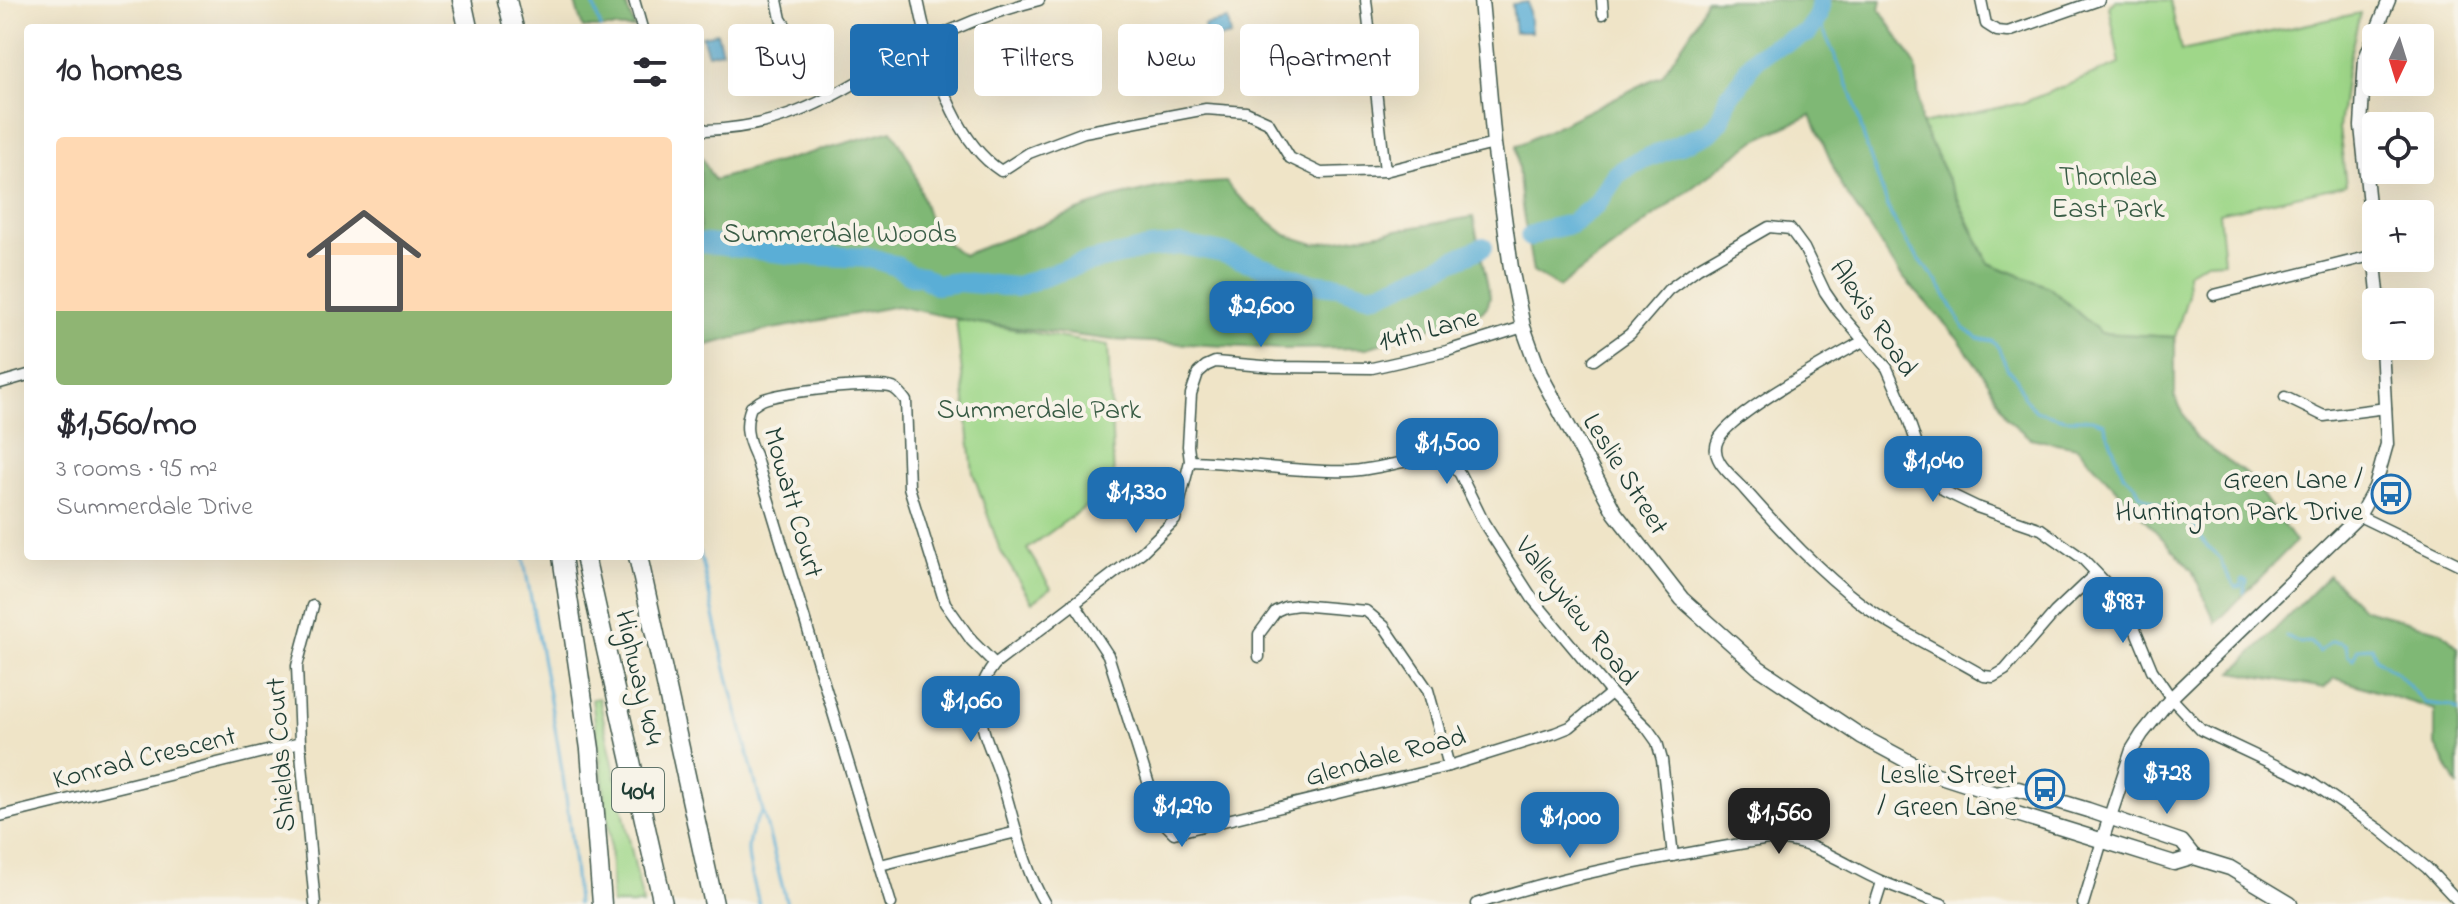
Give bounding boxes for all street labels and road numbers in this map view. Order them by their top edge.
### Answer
street label: Alexis Road [1818,252,1927,386]
street label: 14th Lane [1374,298,1484,364]
street label: Leslie Street [1570,406,1678,544]
street label: Mowatt Court [751,423,833,583]
street label: Valleyview Road [1503,528,1647,696]
street label: Highway 404 [602,606,673,750]
street label: Shields Court [257,676,308,833]
street label: Konrad Crescent [49,717,241,802]
street label: Glendale Road [1301,717,1471,799]
road number: 404 [612,768,664,812]

